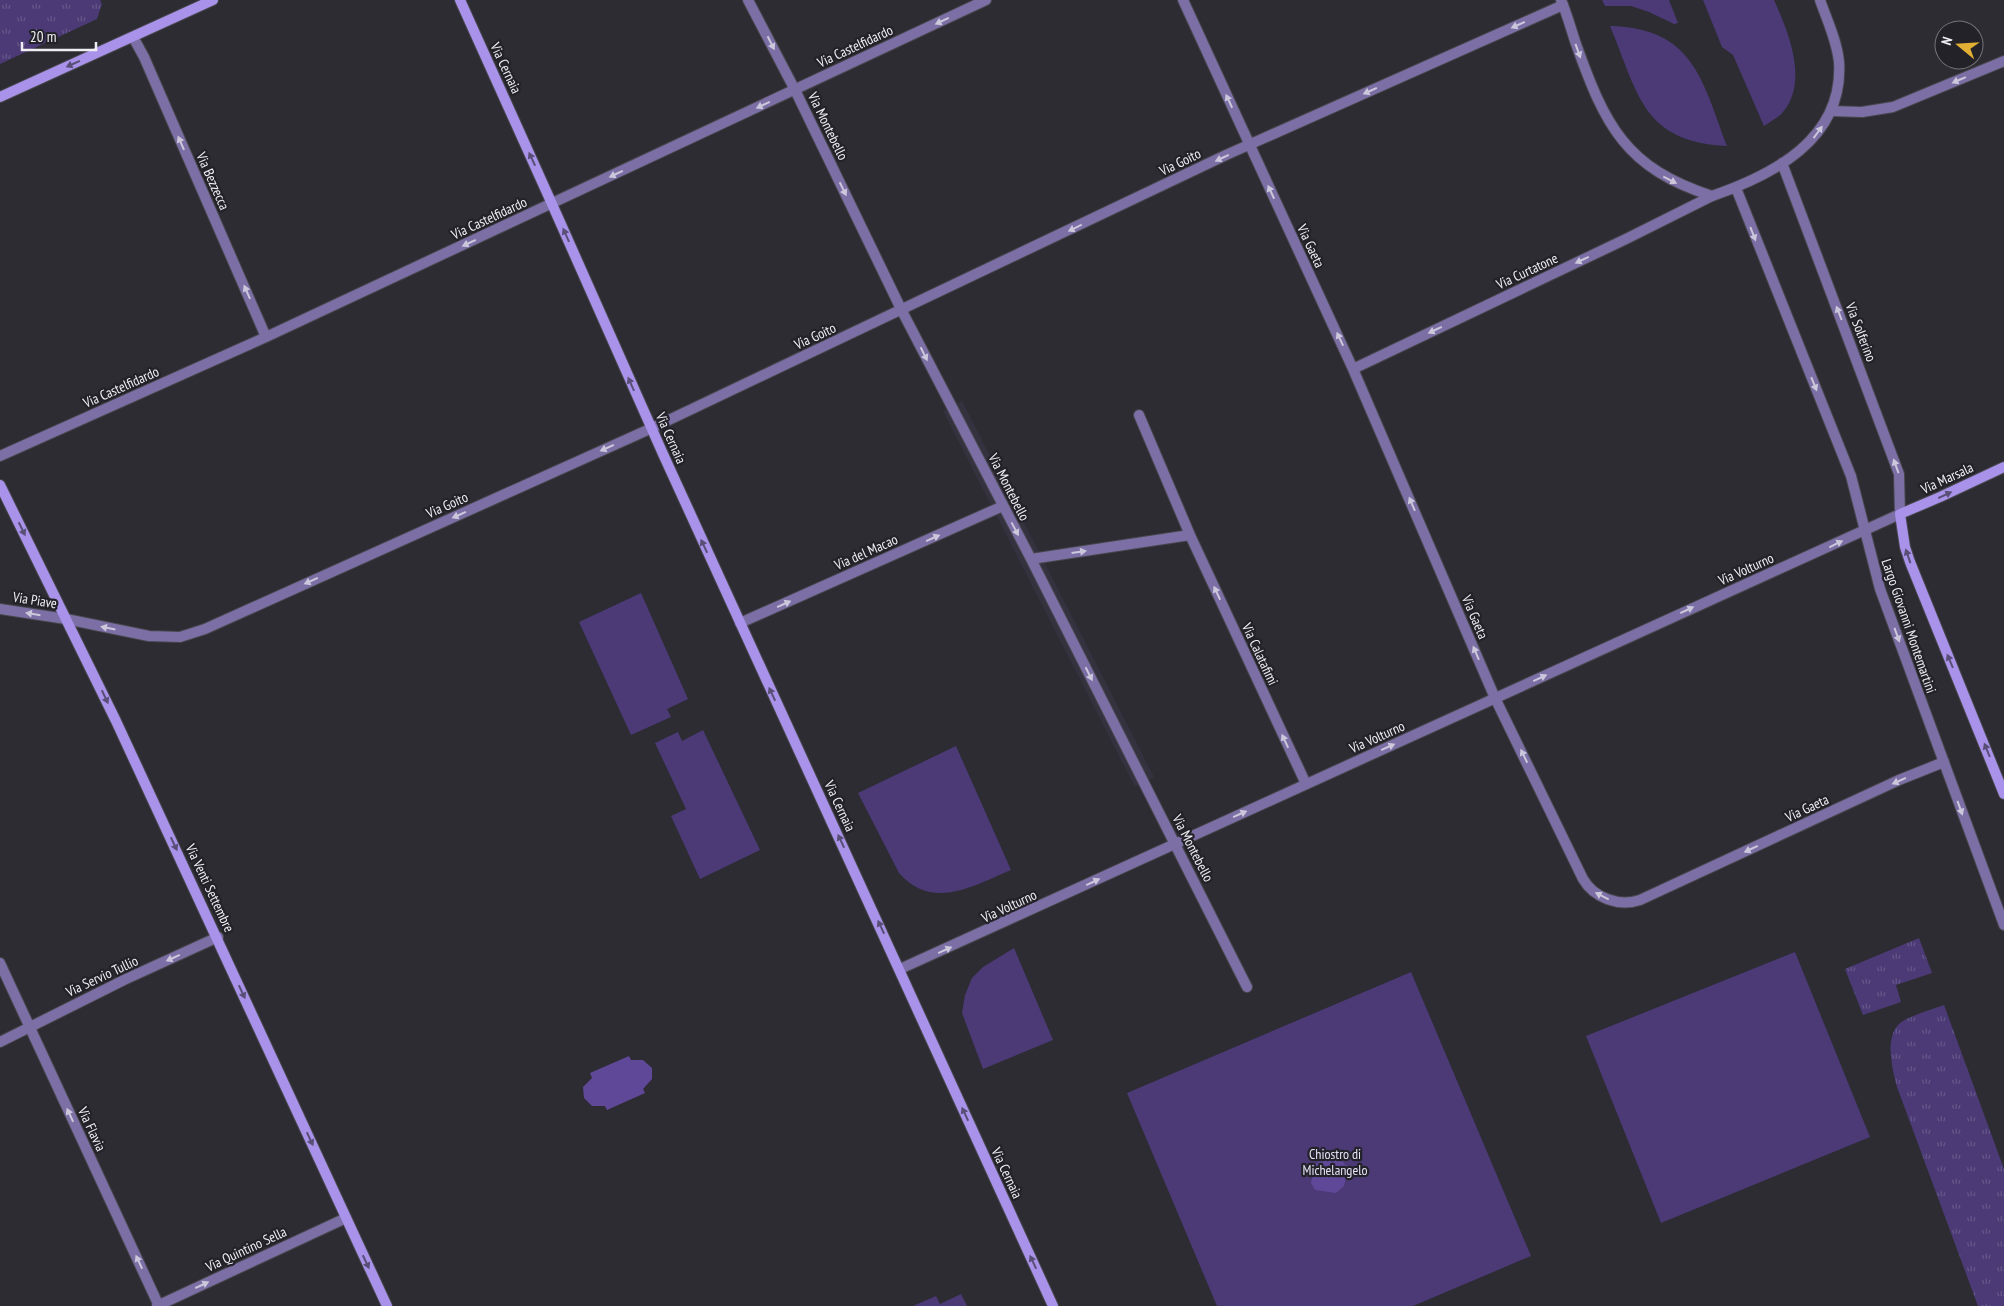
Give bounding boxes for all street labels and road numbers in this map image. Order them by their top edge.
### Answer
street label: Via Castelfidardo [814,21,896,72]
street label: Via Cernaia [486,39,526,96]
street label: Via Montebello [803,88,852,163]
street label: Via Goito [1155,144,1204,180]
street label: Via Bezzecca [192,148,234,213]
street label: Via Castelfidardo [448,193,530,244]
street label: Via Gaeta [1293,221,1329,271]
street label: Via Curtatone [1493,249,1561,293]
street label: Via Solferino [1841,299,1880,364]
street label: Via Goito [790,319,839,354]
street label: Via Castelfidardo [79,362,162,412]
street label: Via Cernaia [651,409,690,466]
street label: Via Montebello [984,449,1034,524]
street label: Via Marsala [1917,458,1976,498]
street label: Via Goito [422,488,471,523]
street label: Via del Macao [831,530,900,574]
street label: Via Volturno [1715,549,1777,590]
street label: Largo Giovanni Montemartini [1878,556,1940,696]
street label: Via Piave [11,587,58,612]
street label: Via Gaeta [1457,591,1492,642]
street label: Via Calatafimi [1237,619,1282,688]
street label: Via Volturno [1346,717,1408,758]
street label: Via Cernaia [820,777,860,834]
street label: Via Gaeta [1782,790,1832,826]
street label: Via Montebello [1168,810,1218,885]
street label: Via Venti Settembre [181,840,238,935]
street label: Via Volturno [978,885,1039,927]
street label: Via Servio Tullio [62,951,141,1001]
street label: Via Flavia [74,1103,110,1154]
street label: Via Cernaia [987,1144,1027,1201]
street label: Via Quintino Sella [202,1222,289,1276]

